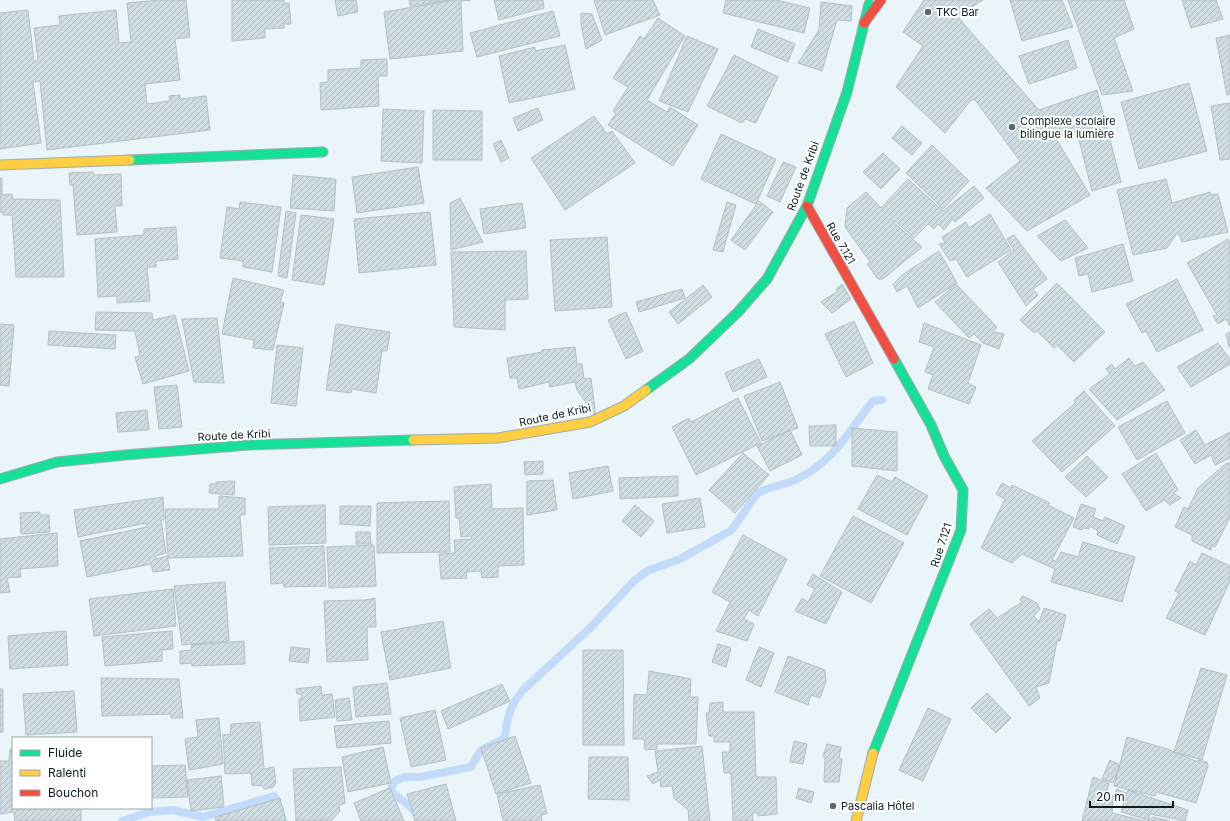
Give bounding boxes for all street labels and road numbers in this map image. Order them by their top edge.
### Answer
street label: Route de Kribi [784,139,822,213]
street label: Rue 7.121 [823,220,859,266]
street label: Route de Kribi [518,401,592,429]
street label: Route de Kribi [197,426,271,444]
street label: Rue 7.121 [927,521,955,569]

